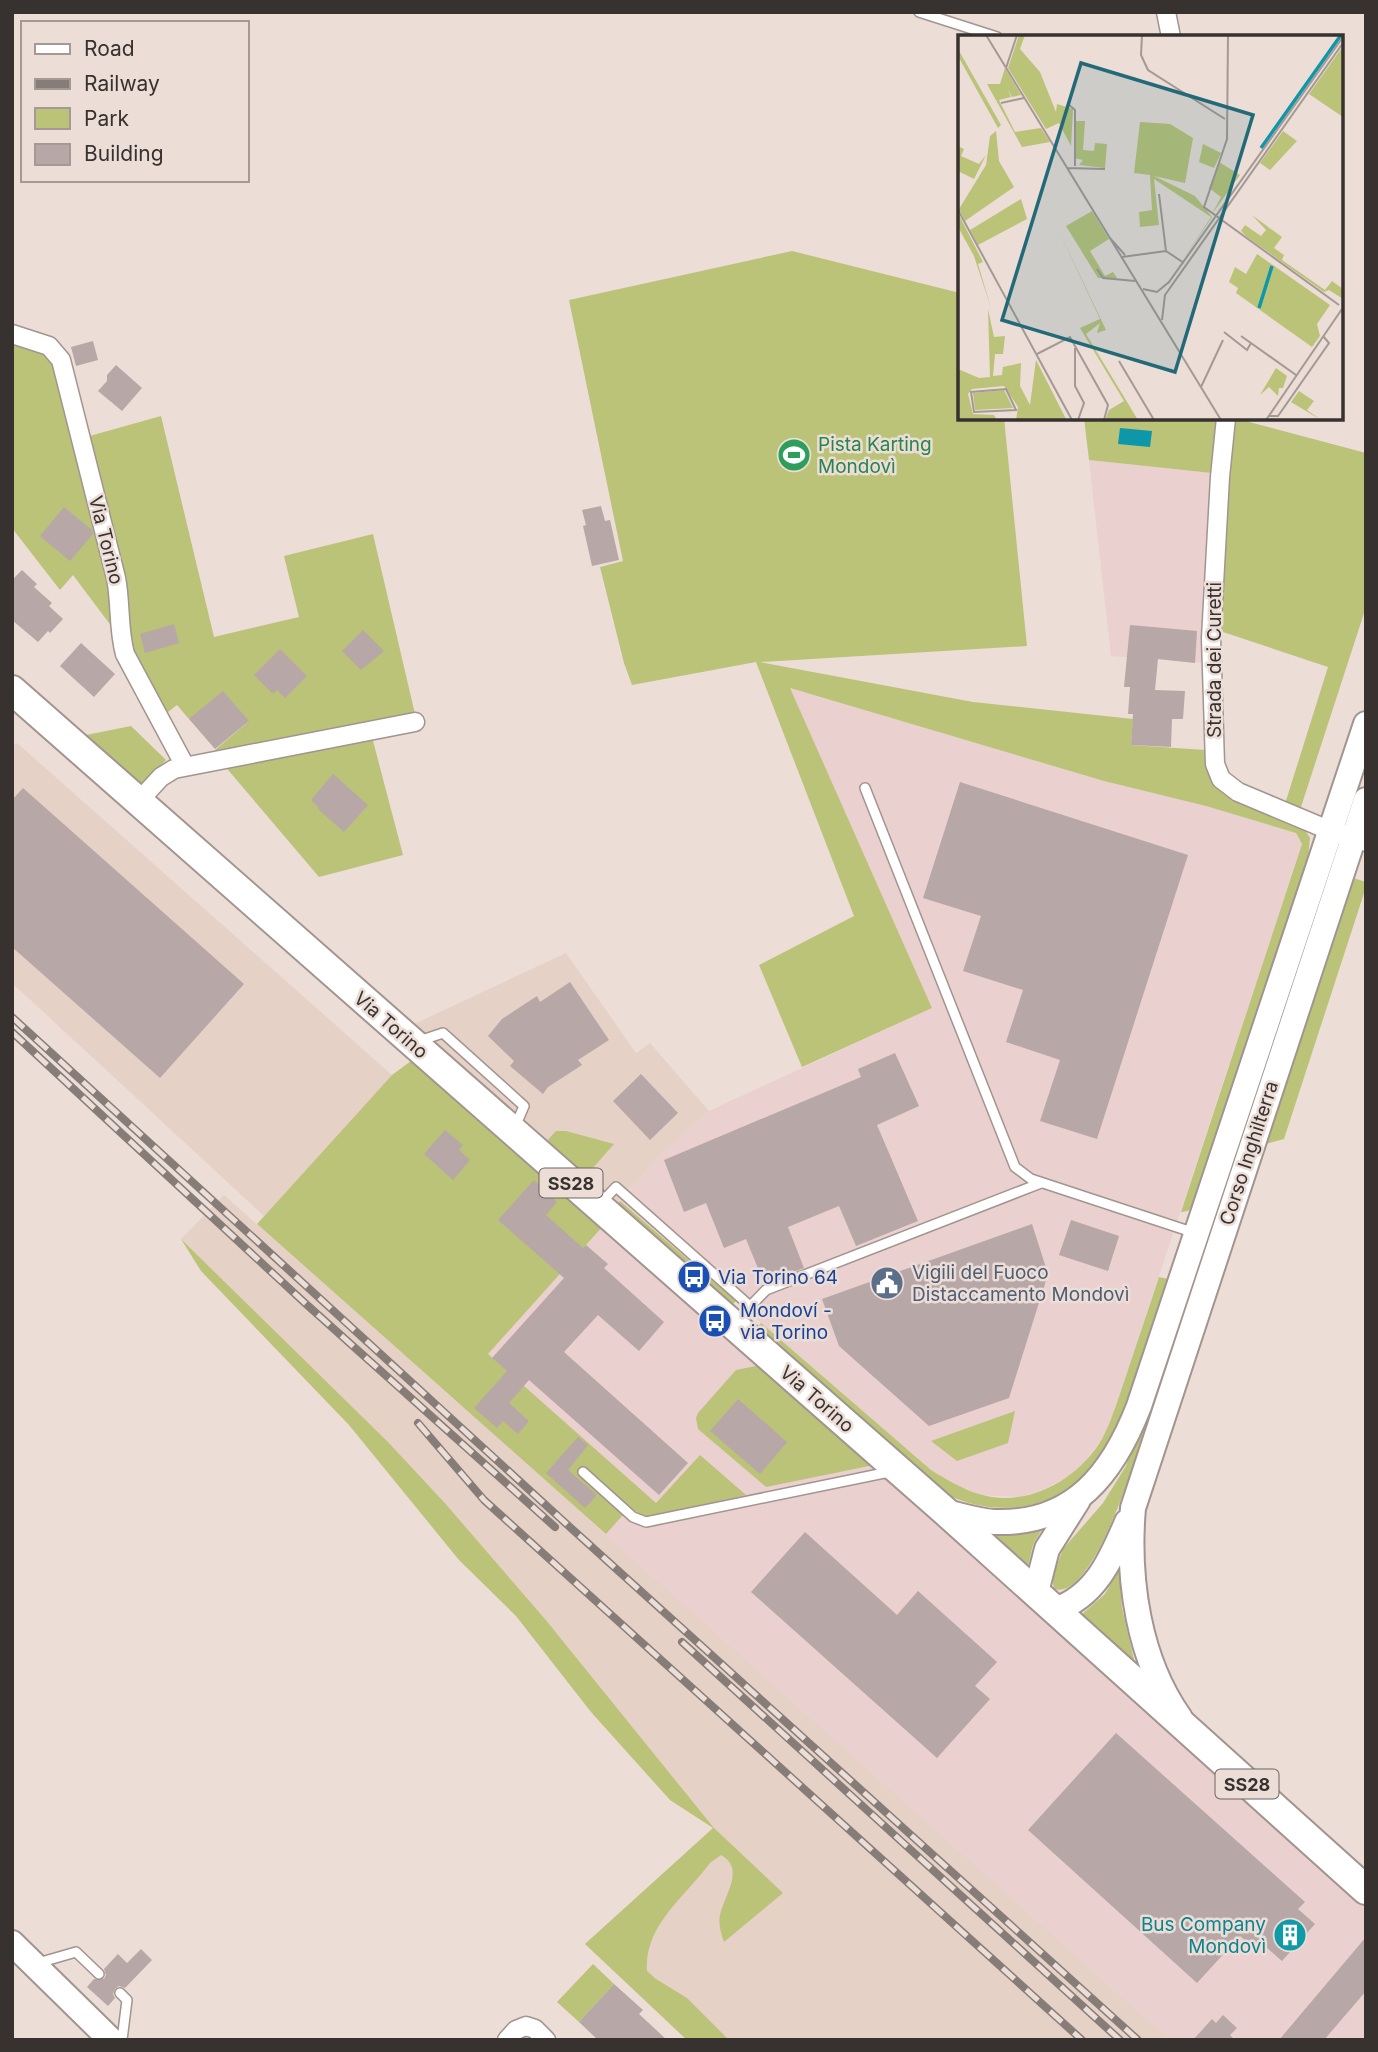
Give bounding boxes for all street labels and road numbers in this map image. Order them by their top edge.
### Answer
street label: Via Torino [84,493,128,587]
street label: Strada dei Curetti [1203,582,1226,738]
street label: Via Torino [349,987,433,1063]
street label: Corso Inghilterra [1215,1078,1283,1228]
road number: SS28 [540,1168,602,1198]
street label: Via Torino [775,1361,859,1437]
road number: SS28 [1216,1770,1278,1798]

